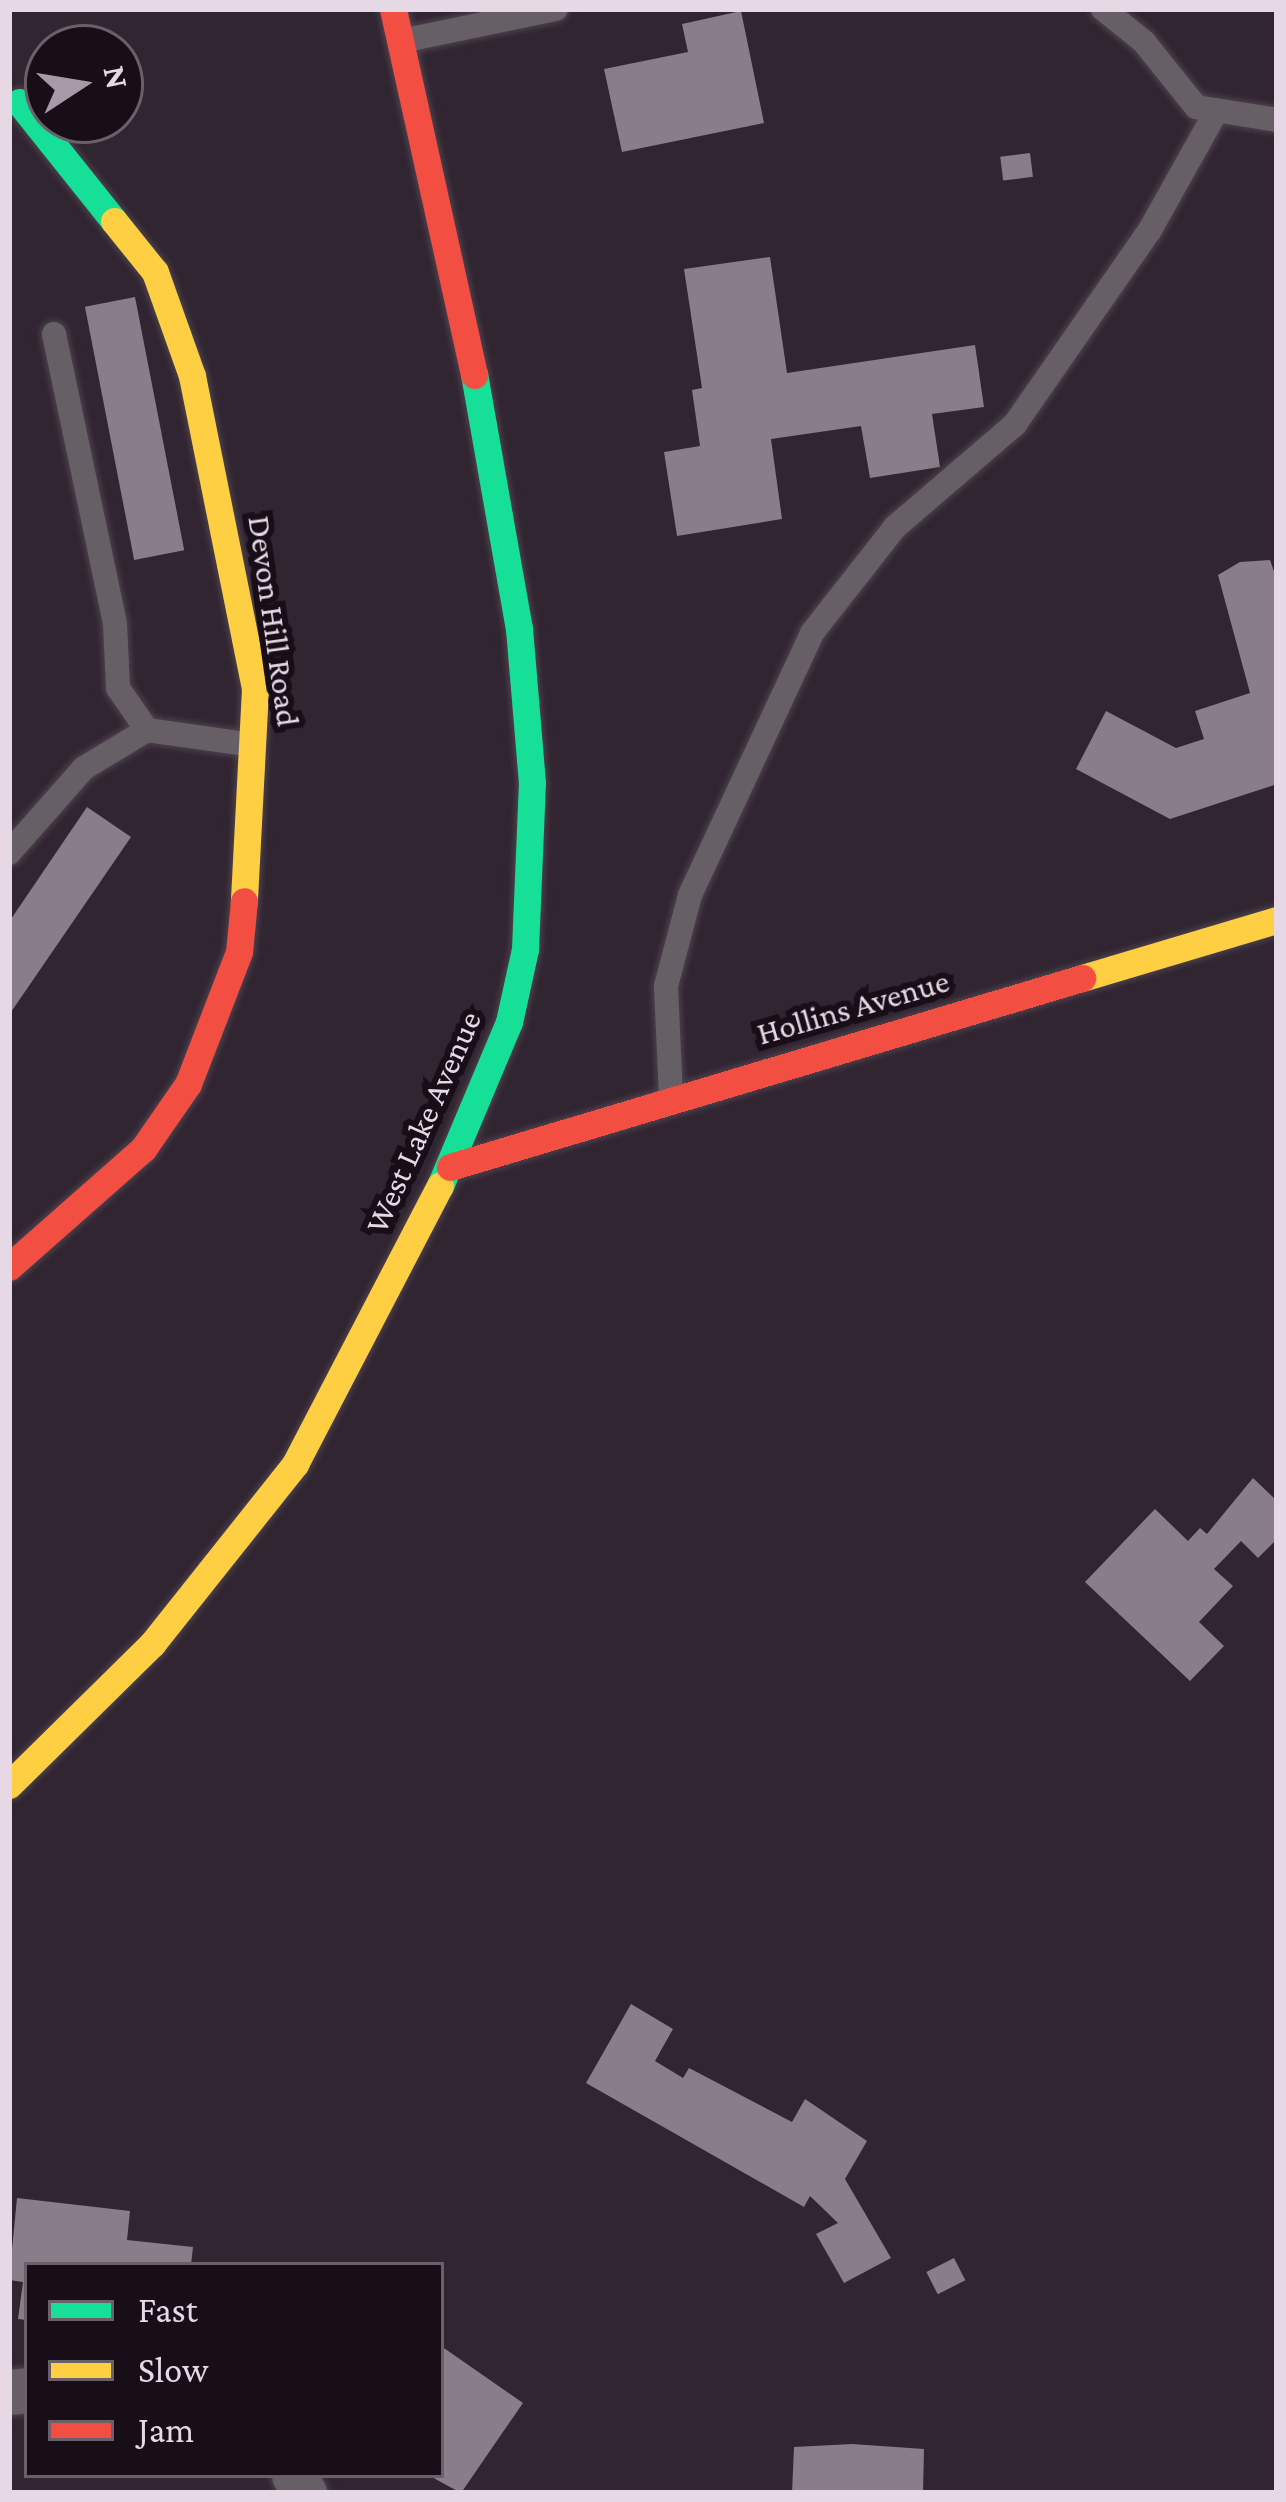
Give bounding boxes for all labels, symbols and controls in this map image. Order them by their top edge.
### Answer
north arrow [24,24,144,144]
text: N [96,62,137,92]
street label: Devon Hill Road [240,513,308,729]
street label: Hollins Avenue [752,961,954,1053]
street label: West Lake Avenue [356,1005,490,1239]
legend [24,2262,444,2478]
text: Fast [138,2290,198,2330]
text: Slow [138,2350,209,2390]
text: Jam [138,2410,194,2450]

